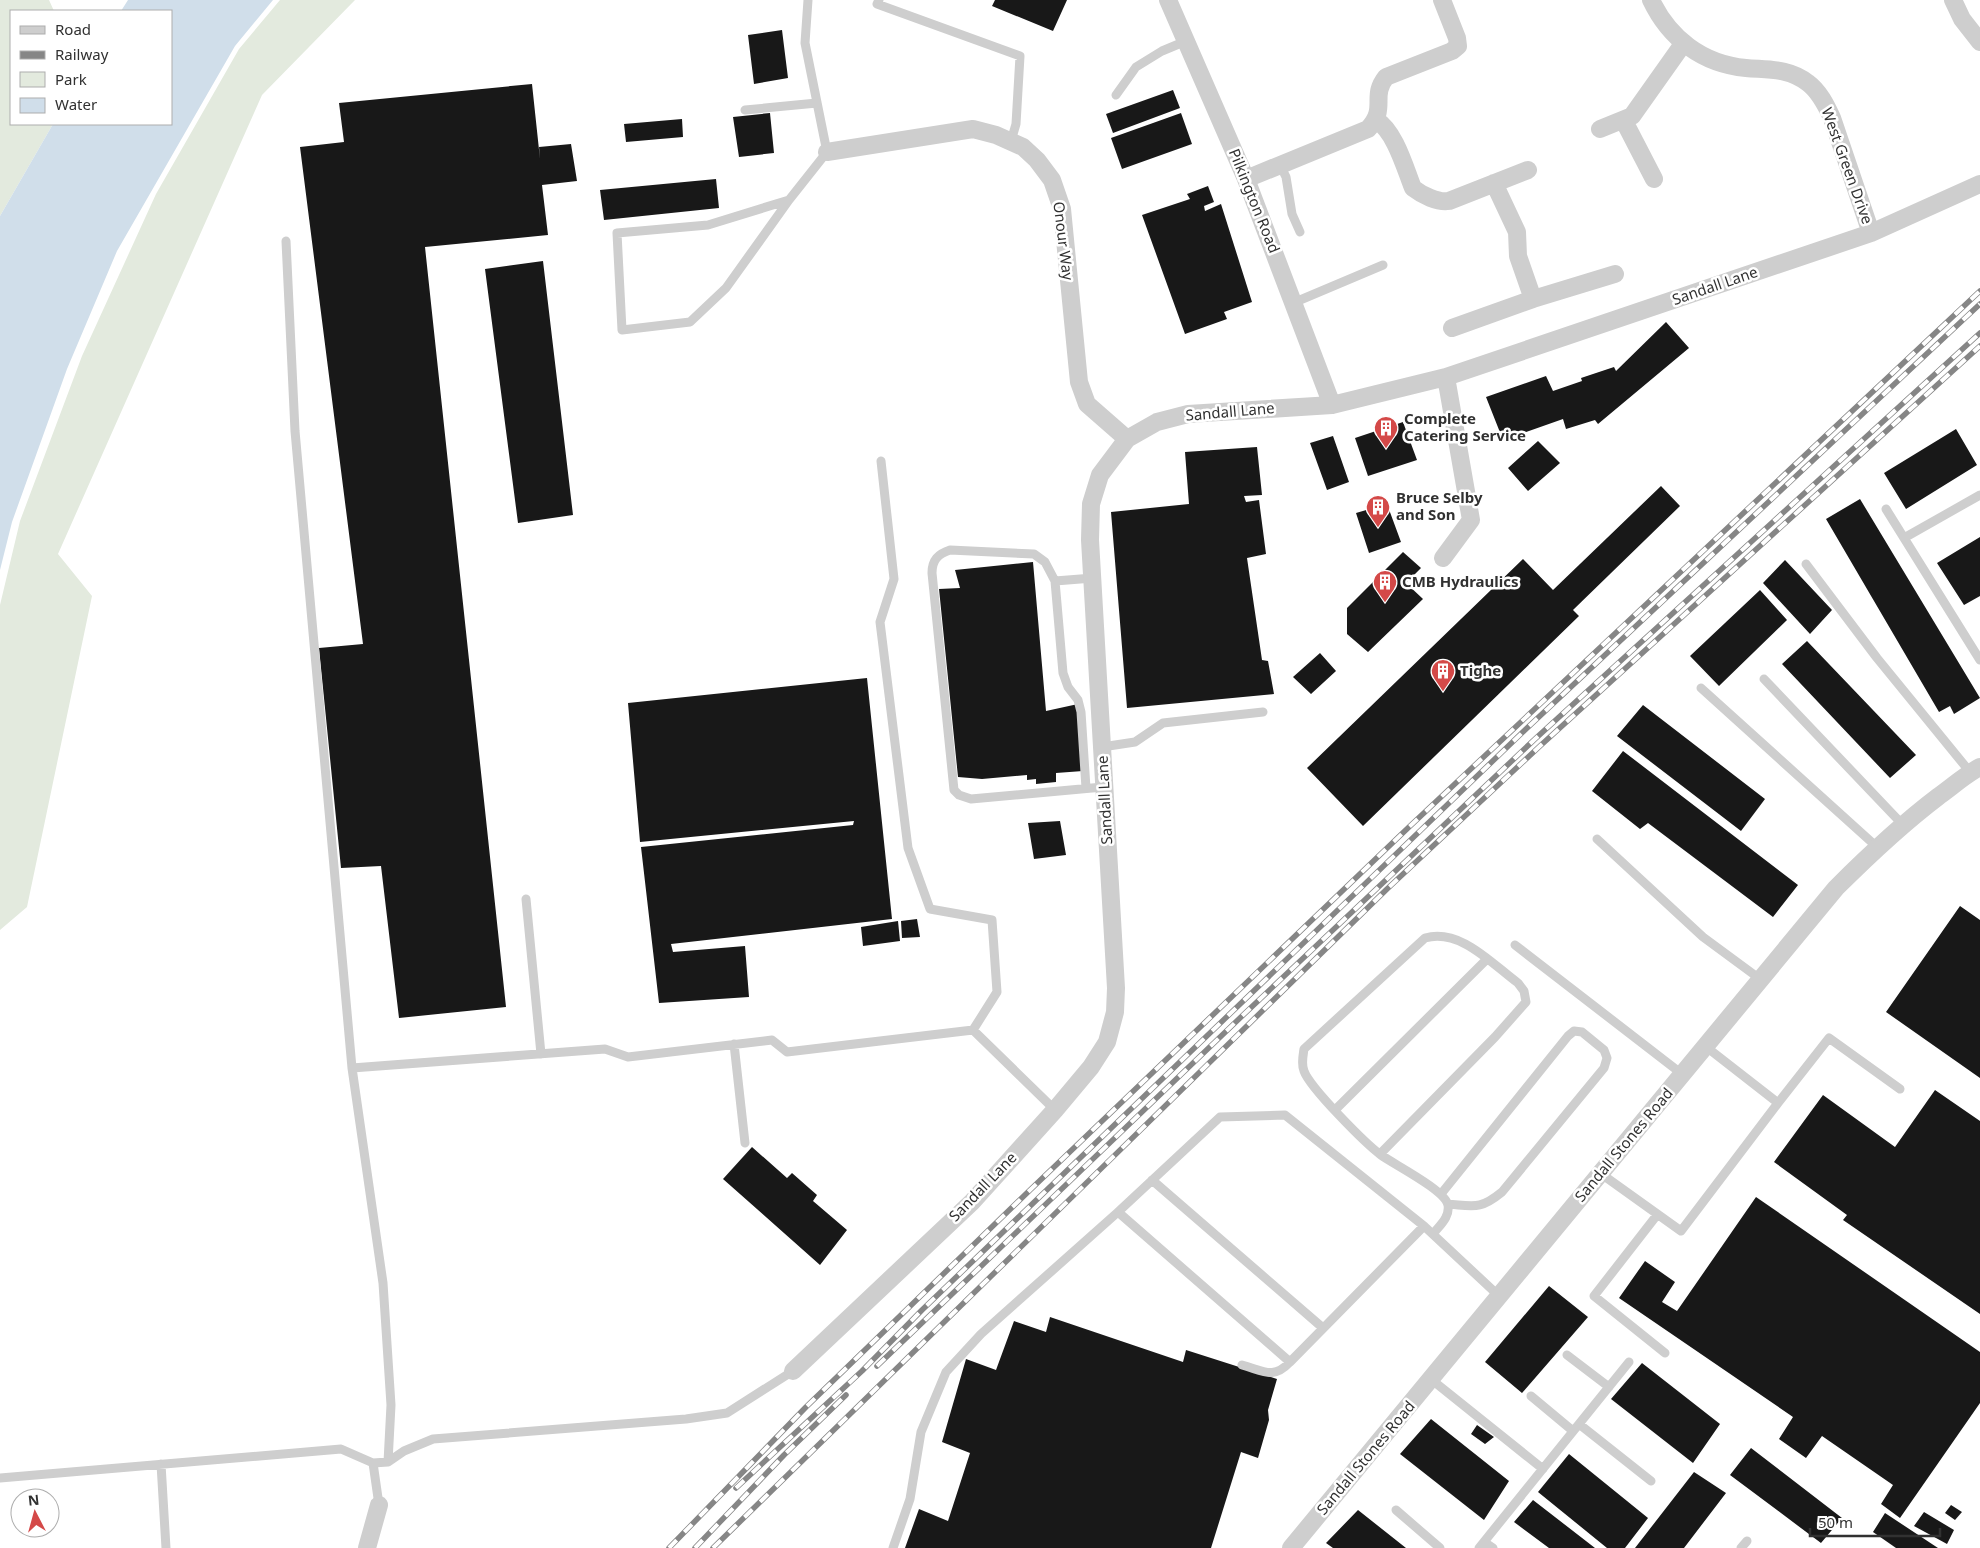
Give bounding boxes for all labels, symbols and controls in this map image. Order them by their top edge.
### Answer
legend [10,10,172,125]
text: Road [55,19,91,39]
text: Railway [55,44,109,64]
text: Park [55,69,87,89]
text: Water [55,94,97,114]
street label: West Green Drive [1818,105,1878,227]
street label: Pilkington Road [1225,145,1285,256]
street label: Onour Way [1049,200,1079,282]
street label: Sandall Lane [1669,261,1760,309]
street label: Sandall Lane [1185,397,1275,425]
place label: Complete Catering Service [1404,408,1526,445]
building icon: Complete Catering Service [1373,415,1399,449]
place label: Bruce Selby and Son [1396,487,1483,524]
building icon: Bruce Selby and Son [1365,494,1391,528]
building icon: CMB Hydraulics [1372,569,1398,603]
place label: CMB Hydraulics [1402,571,1519,591]
building icon: Tighe [1430,658,1456,692]
place label: Tighe [1460,660,1501,680]
street label: Sandall Lane [1092,755,1116,845]
street label: Sandall Stones Road [1570,1083,1677,1205]
street label: Sandall Lane [944,1147,1020,1225]
street label: Sandall Stones Road [1312,1396,1419,1518]
north arrow [10,1488,60,1538]
text: N [27,1490,40,1510]
scale bar [1810,1506,1940,1538]
text: 50 m [1818,1512,1853,1532]

